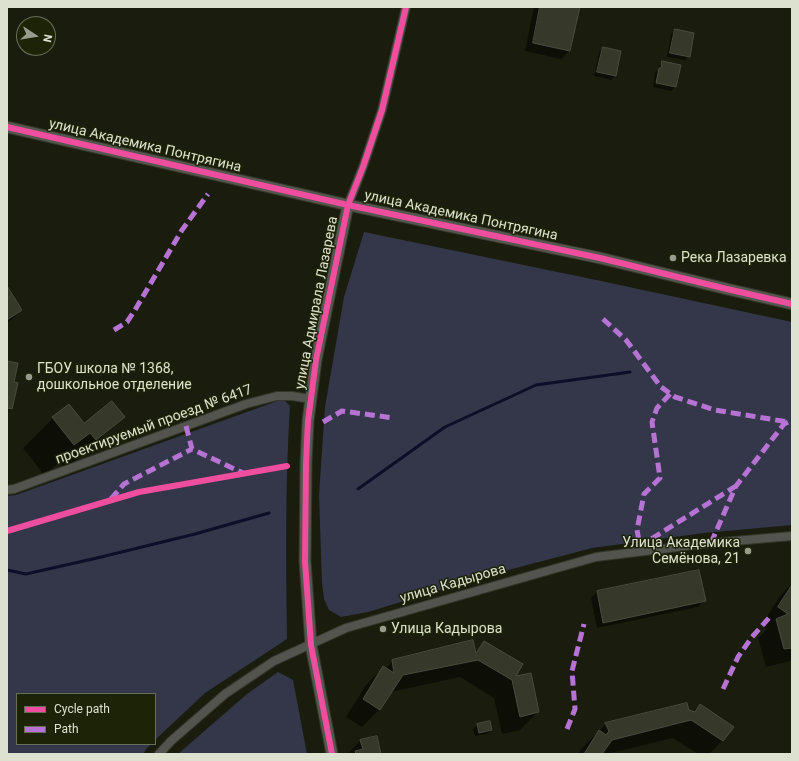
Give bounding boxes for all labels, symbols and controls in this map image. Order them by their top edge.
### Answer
north arrow [16,16,56,56]
text: N [40,33,54,44]
street label: улица Академика Понтрягина [47,116,243,176]
street label: улица Академика Понтрягина [363,187,559,245]
street label: улица Адмирала Лазарева [292,215,342,391]
place label: Река Лазаревка [681,250,787,266]
marker: Река Лазаревка [668,253,678,263]
place label: ГБОУ школа № 1368, дошкольное отделение [37,361,192,394]
marker: ГБОУ школа № 1368, дошкольное отделение [24,372,34,382]
street label: проектируемый проезд № 6417 [53,382,255,468]
place label: Улица Академика Семёнова, 21 [622,535,740,568]
marker: Улица Академика Семёнова, 21 [743,546,753,556]
street label: улица Кадырова [398,561,508,607]
place label: Улица Кадырова [391,621,502,637]
marker: Улица Кадырова [378,624,388,634]
legend [16,693,156,745]
text: Cycle path [54,702,110,716]
text: Path [54,722,79,736]

